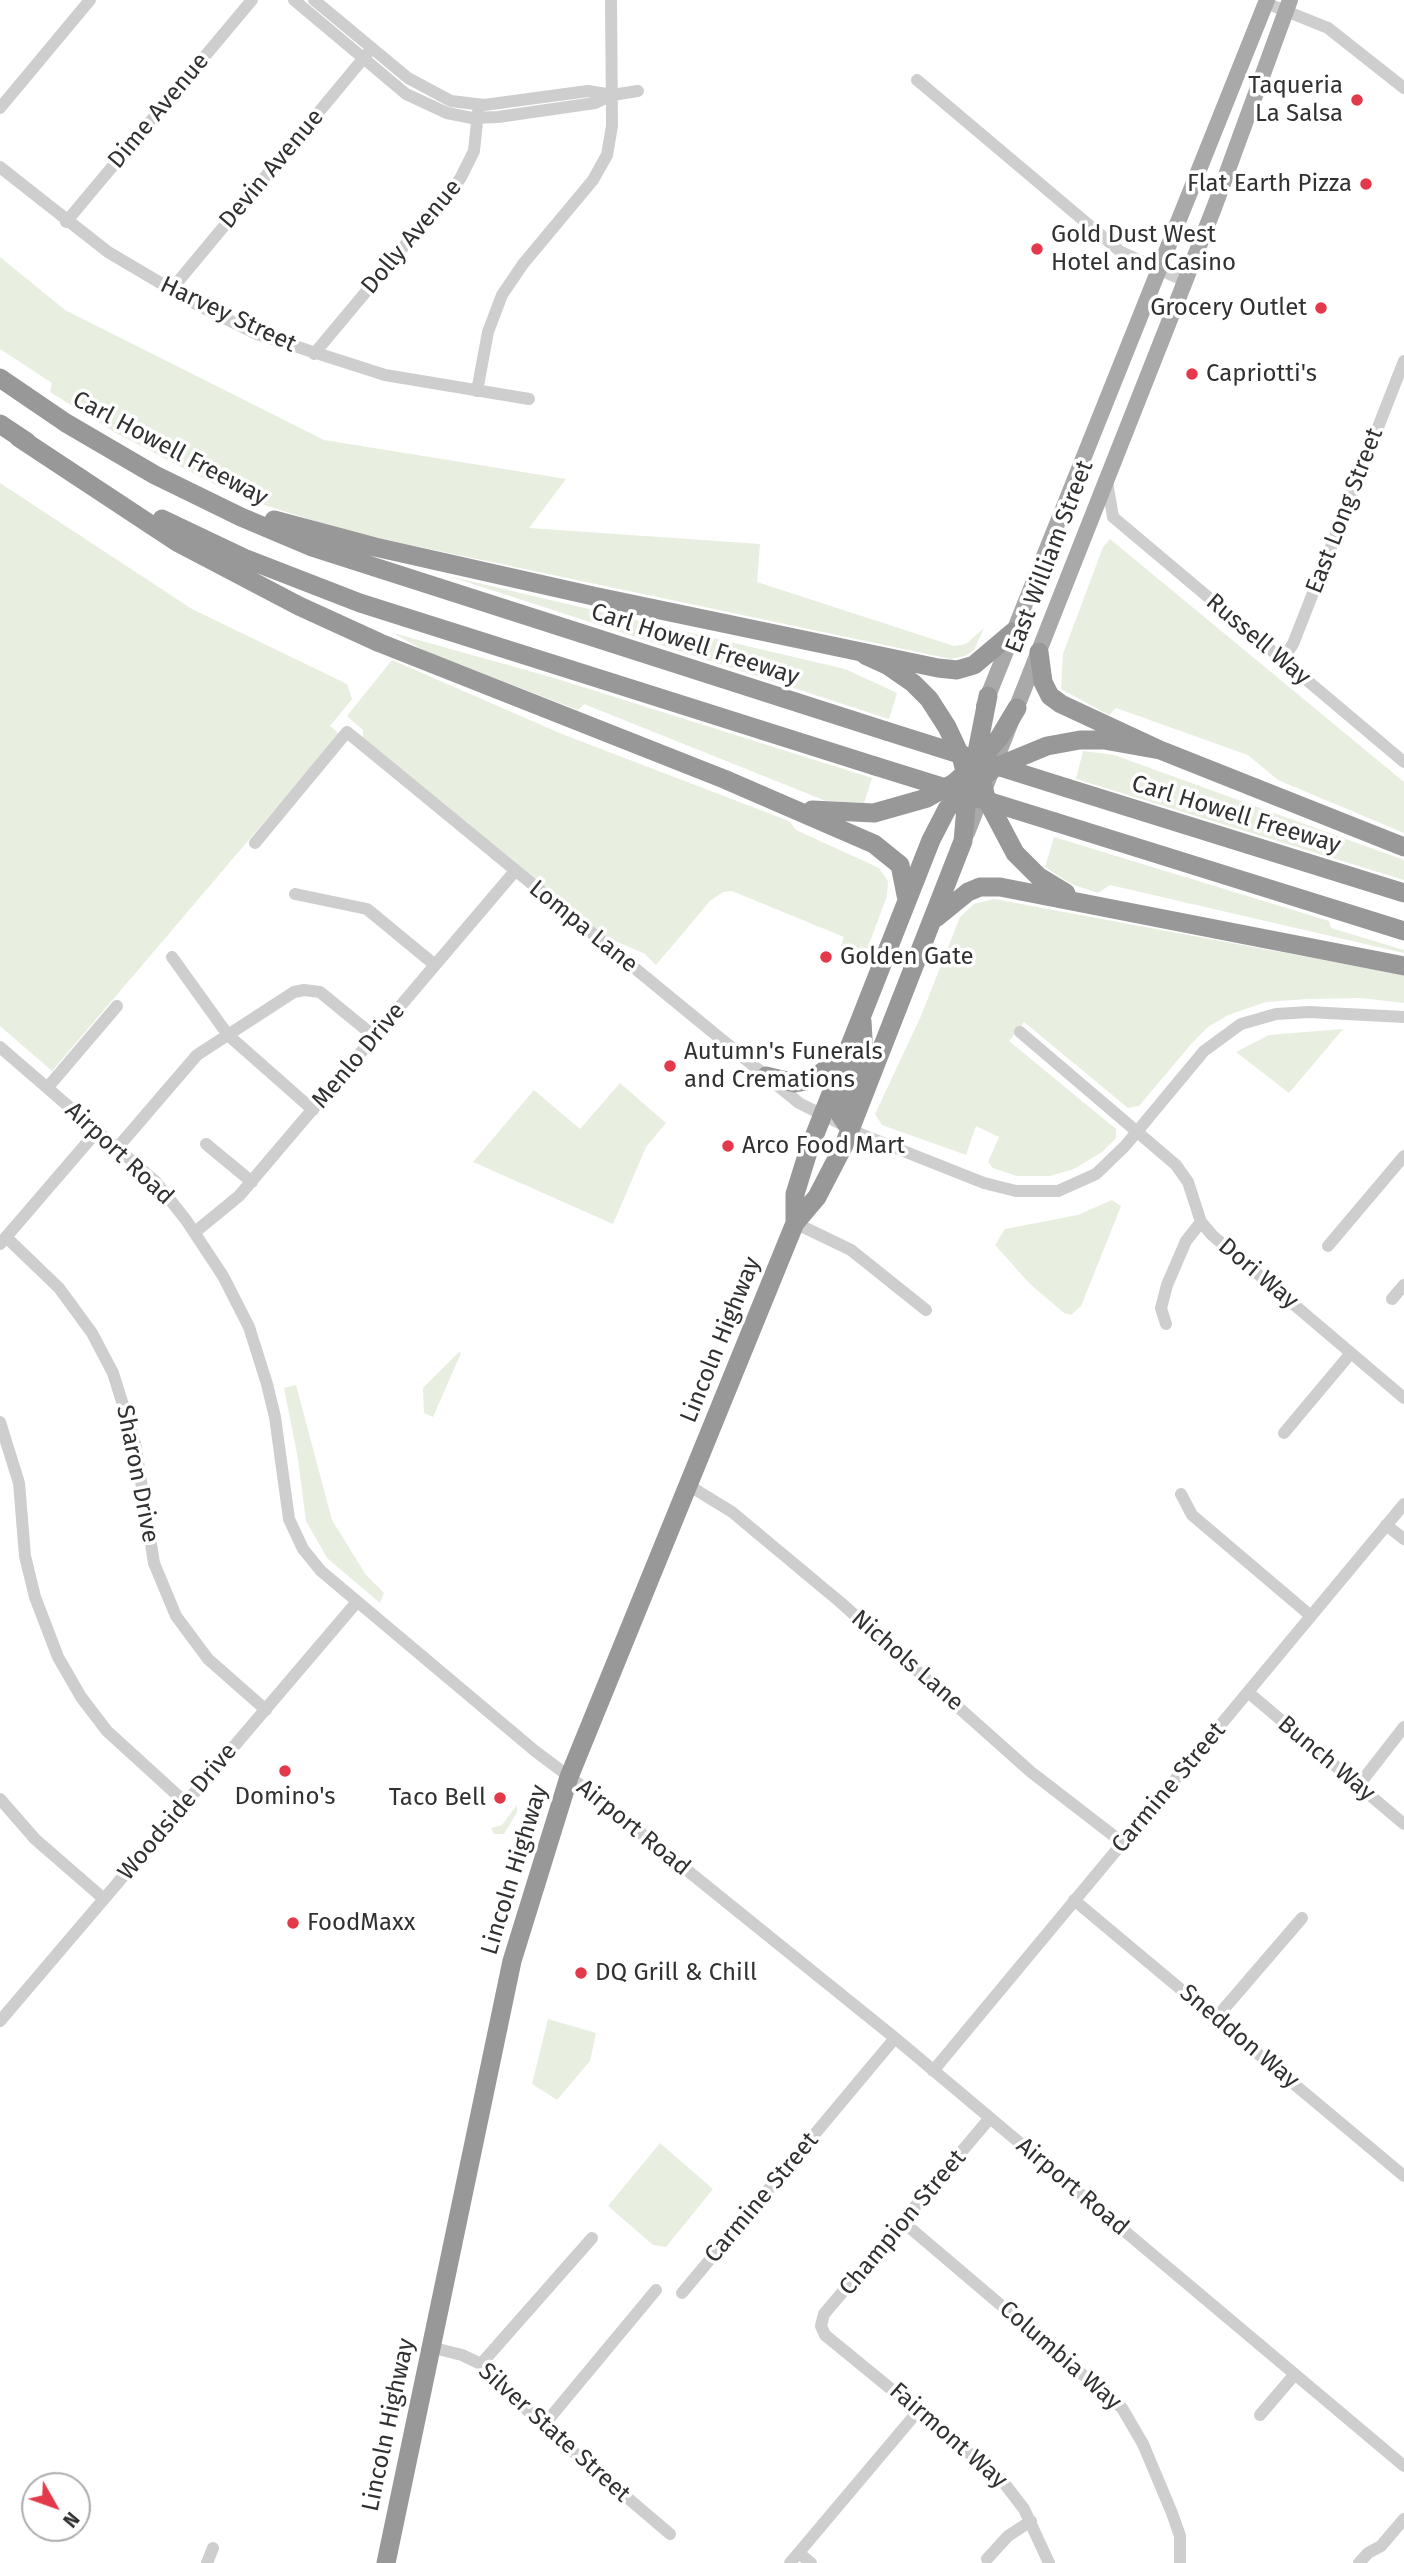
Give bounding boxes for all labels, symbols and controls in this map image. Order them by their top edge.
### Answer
street label: Dime Avenue [102,47,216,175]
place label: Taqueria La Salsa [1248,72,1343,128]
marker: Taqueria La Salsa [1349,92,1365,108]
street label: Devin Avenue [214,103,330,235]
place label: Flat Earth Pizza [1187,170,1352,198]
street label: Dolly Avenue [356,174,468,300]
marker: Flat Earth Pizza [1358,176,1374,192]
place label: Gold Dust West Hotel and Casino [1051,221,1236,277]
marker: Gold Dust West Hotel and Casino [1029,241,1045,257]
street label: Harvey Street [155,271,301,359]
place label: Grocery Outlet [1150,294,1307,322]
marker: Grocery Outlet [1313,300,1329,316]
place label: Capriotti's [1206,360,1317,388]
marker: Capriotti's [1184,366,1200,382]
street label: Carl Howell Freeway [67,385,273,513]
street label: East Long Street [1300,424,1390,598]
street label: East William Street [1000,457,1100,657]
street label: Russell Way [1200,588,1316,692]
street label: Carl Howell Freeway [587,598,803,692]
street label: Carl Howell Freeway [1128,770,1344,860]
street label: Lompa Lane [523,875,643,979]
place label: Golden Gate [840,943,974,971]
marker: Golden Gate [818,949,834,965]
street label: Menlo Drive [306,997,412,1115]
place label: Autumn's Funerals and Cremations [684,1038,883,1094]
marker: Autumn's Funerals and Cremations [662,1058,678,1074]
street label: Airport Road [59,1097,179,1211]
place label: Arco Food Mart [742,1132,905,1160]
marker: Arco Food Mart [720,1138,736,1154]
street label: Dori Way [1212,1232,1304,1316]
street label: Lincoln Highway [675,1253,767,1427]
street label: Sharon Drive [110,1403,164,1545]
street label: Nichols Lane [845,1604,969,1718]
street label: Bunch Way [1271,1710,1381,1808]
street label: Carmine Street [1106,1717,1232,1859]
street label: Woodside Drive [112,1738,244,1886]
marker: Domino's [277,1763,293,1779]
street label: Airport Road [570,1773,696,1883]
street label: Lincoln Highway [475,1781,555,1959]
place label: Domino's [235,1783,335,1811]
place label: Taco Bell [389,1784,486,1812]
marker: Taco Bell [492,1790,508,1806]
place label: FoodMaxx [307,1909,415,1937]
marker: FoodMaxx [285,1915,301,1931]
place label: DQ Grill & Chill [595,1959,757,1987]
marker: DQ Grill & Chill [573,1965,589,1981]
street label: Sneddon Way [1173,1979,1305,2095]
street label: Carmine Street [699,2127,825,2269]
street label: Airport Road [1010,2132,1134,2242]
street label: Champion Street [834,2144,972,2302]
street label: Columbia Way [993,2295,1127,2417]
street label: Lincoln Highway [357,2336,421,2514]
street label: Silver State Street [472,2357,636,2509]
street label: Fairmont Way [883,2377,1013,2495]
north arrow [21,2472,91,2542]
text: N [58,2507,84,2532]

